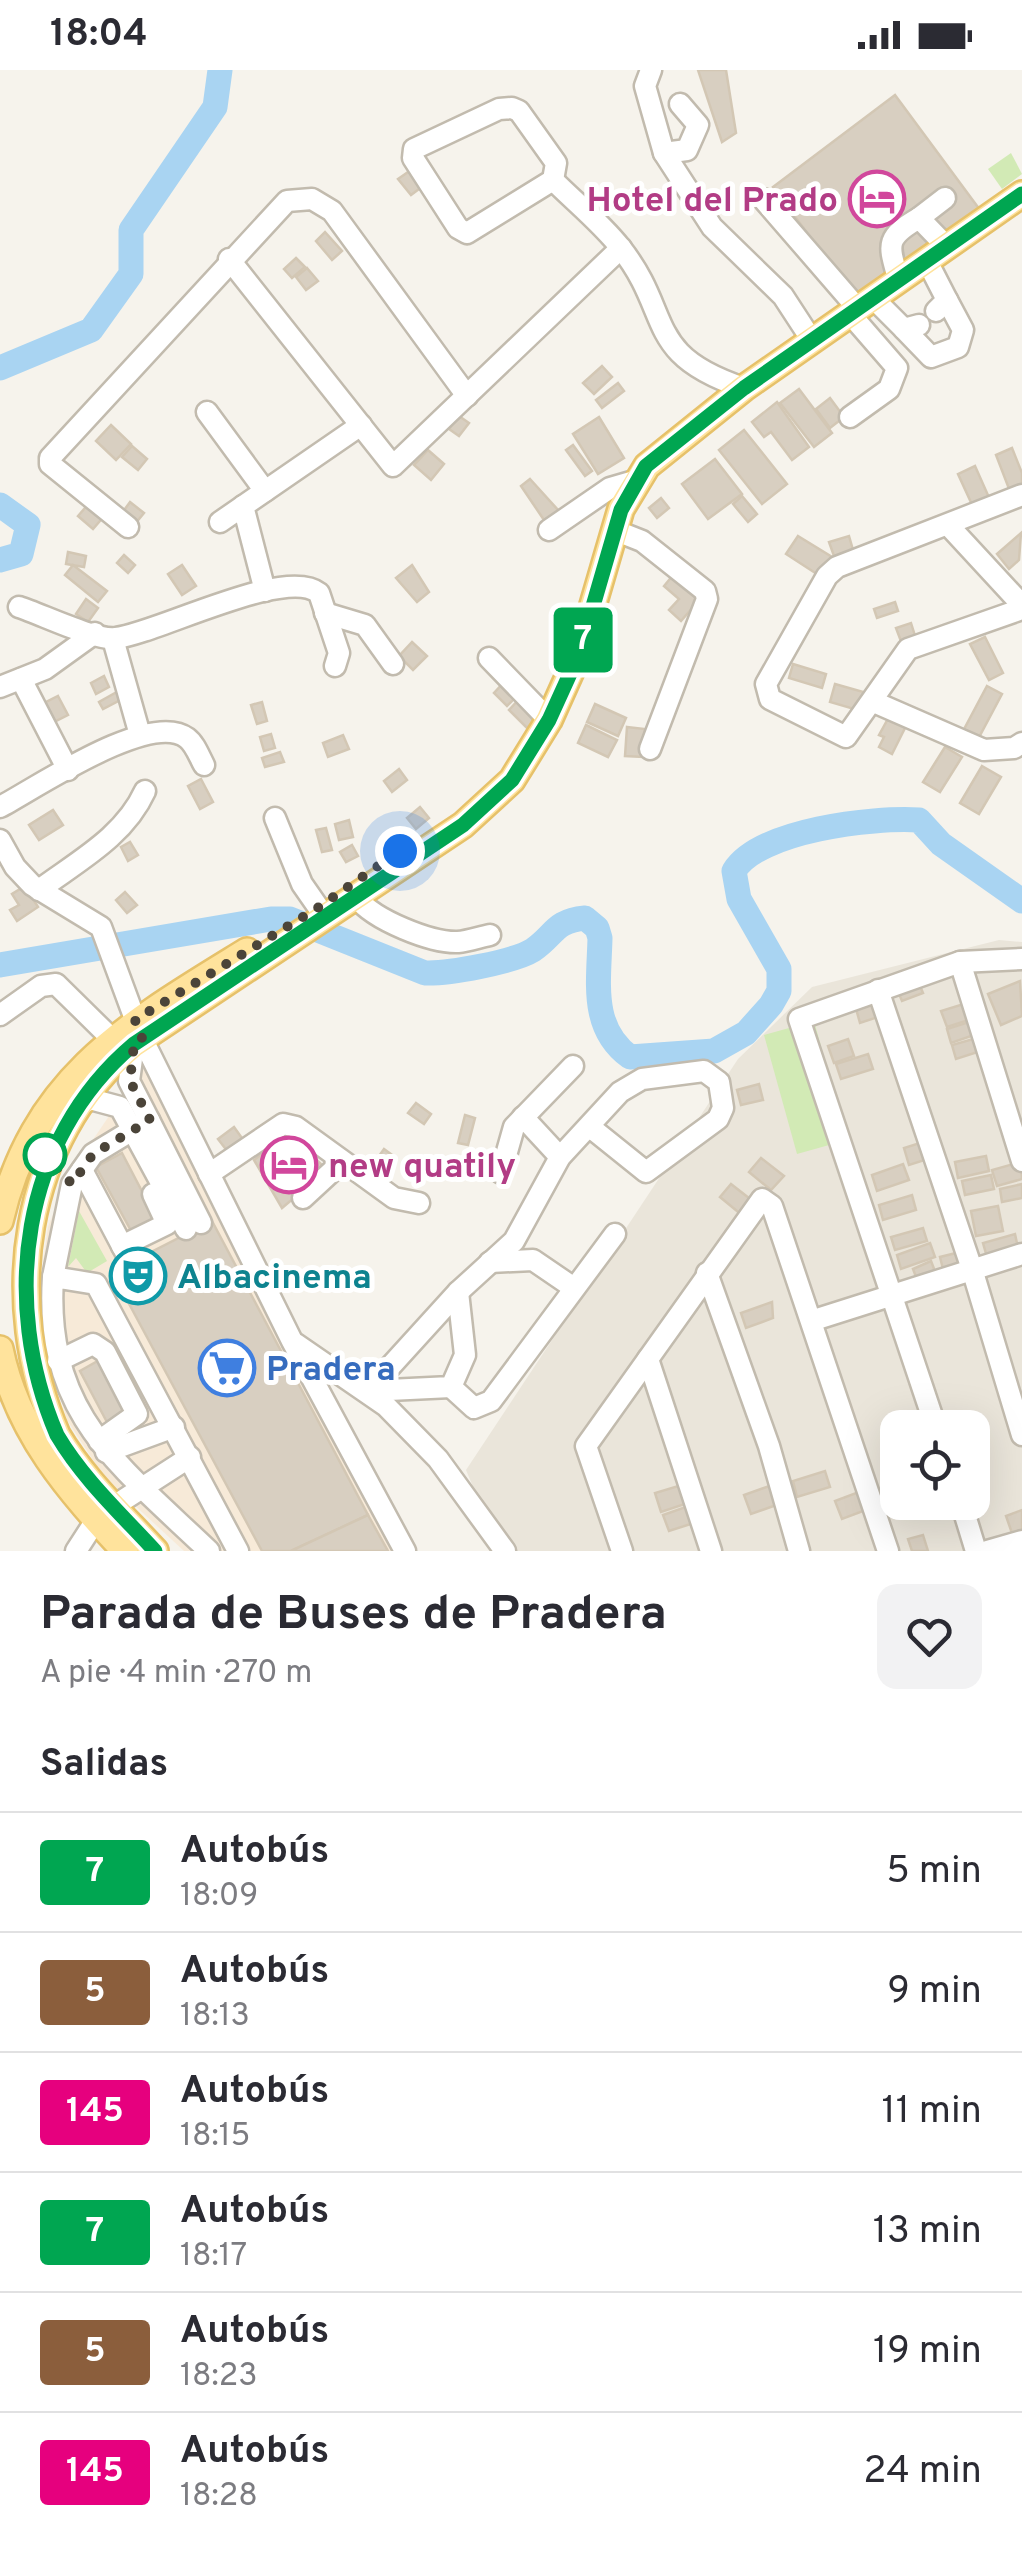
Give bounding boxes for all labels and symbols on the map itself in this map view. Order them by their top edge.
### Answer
hotel icon: Hotel del Prado [847,169,907,229]
place label: Hotel del Prado [586,180,838,224]
line badge: 7 [550,608,616,672]
your location [375,826,425,876]
unlabelled marker [24,1134,66,1176]
hotel icon: new quatily [259,1135,319,1195]
place label: new quatily [328,1146,516,1190]
theatre icon: Albacinema [108,1246,168,1306]
place label: Albacinema [177,1257,372,1301]
supermarket icon: Pradera [197,1338,257,1398]
place label: Pradera [266,1349,396,1393]

